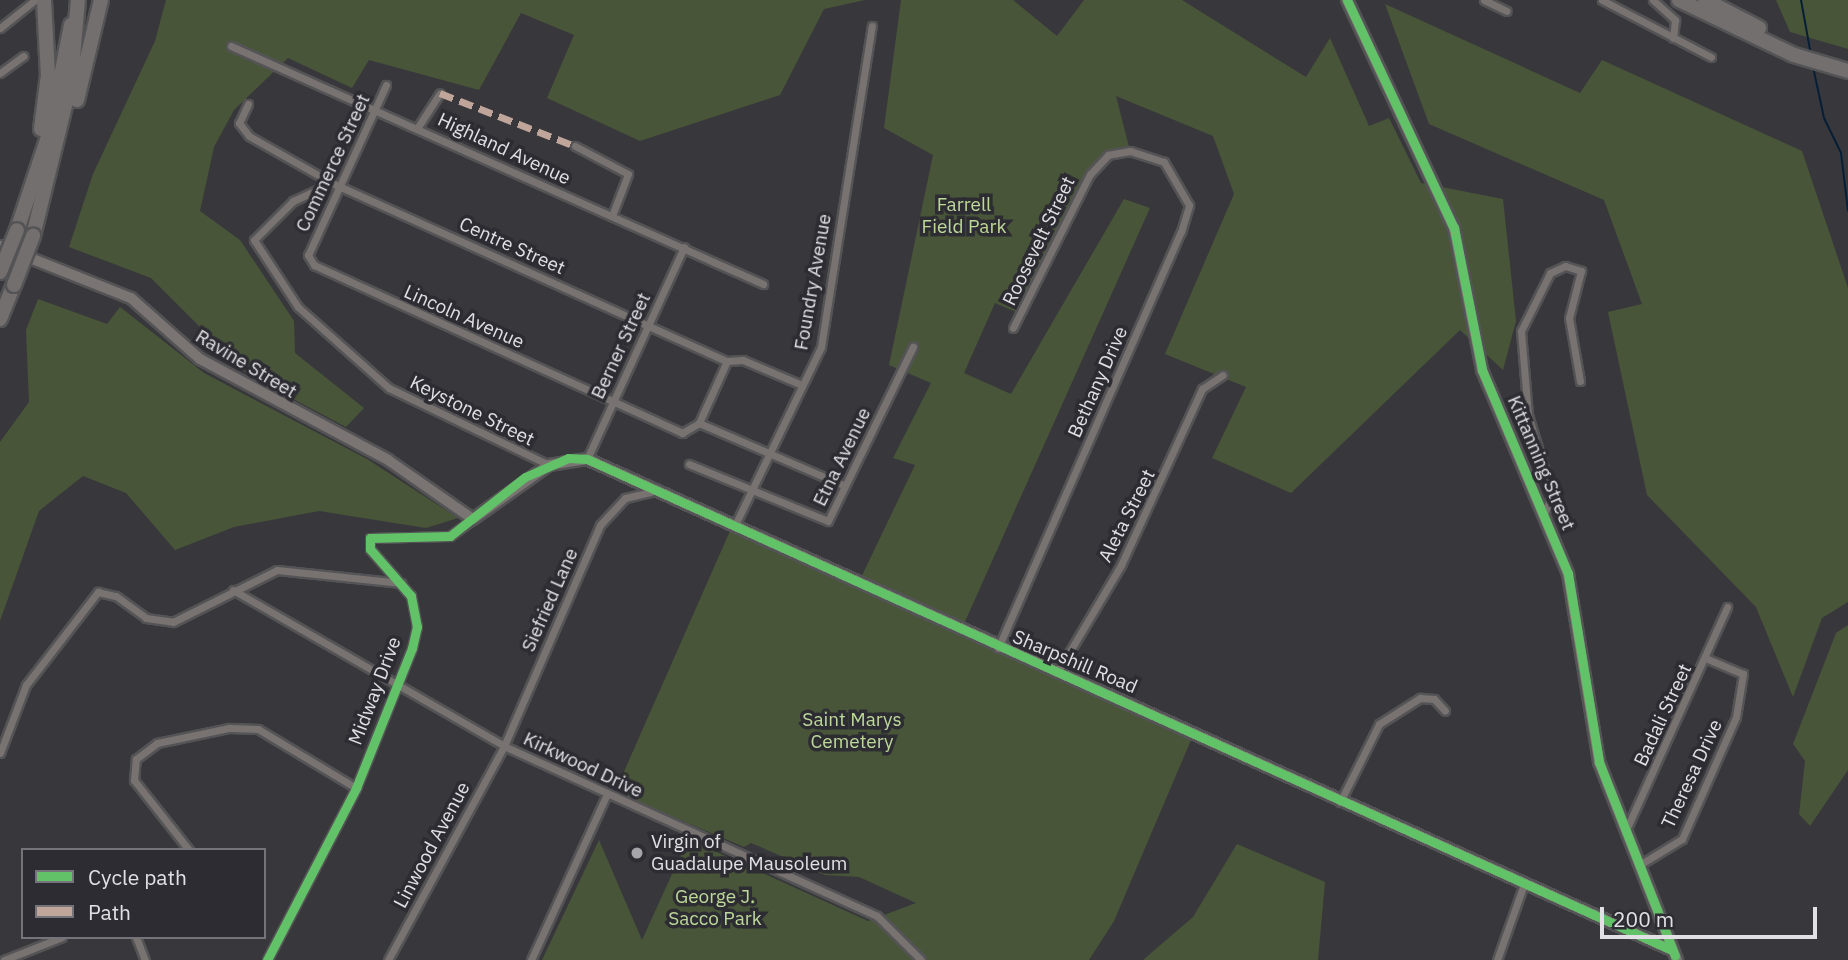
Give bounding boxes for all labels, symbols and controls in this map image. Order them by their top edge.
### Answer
street label: Commerce Street [291,90,375,236]
street label: Highland Avenue [434,108,574,190]
street label: Roosevelt Street [998,173,1080,309]
park label: Farrell Field Park [922,194,1006,238]
street label: Centre Street [455,212,569,280]
street label: Foundry Avenue [790,212,836,352]
street label: Lincoln Avenue [400,280,528,354]
street label: Berner Street [586,289,656,403]
street label: Bethany Drive [1063,323,1133,441]
street label: Ravine Street [191,325,301,403]
street label: Keystone Street [406,371,538,451]
street label: Kittanning Street [1502,392,1580,534]
street label: Etna Avenue [808,404,876,510]
street label: Aleta Street [1094,466,1160,566]
street label: Siefried Lane [517,545,583,655]
street label: Sharpshill Road [1009,625,1141,699]
street label: Midway Drive [344,634,406,748]
street label: Badali Street [1629,660,1697,770]
park label: Saint Marys Cemetery [802,709,902,753]
street label: Theresa Drive [1657,716,1727,832]
street label: Kirkwood Drive [520,727,646,803]
street label: Linwood Avenue [389,778,475,912]
place label: Virgin of Guadalupe Mausoleum [651,831,847,875]
marker: Virgin of Guadalupe Mausoleum [629,845,645,861]
legend [21,848,266,939]
text: Cycle path [88,863,187,891]
park label: George J. Sacco Park [668,886,762,930]
scale bar [1603,894,1820,938]
text: Path [88,898,131,926]
text: 200 m [1613,905,1674,933]

